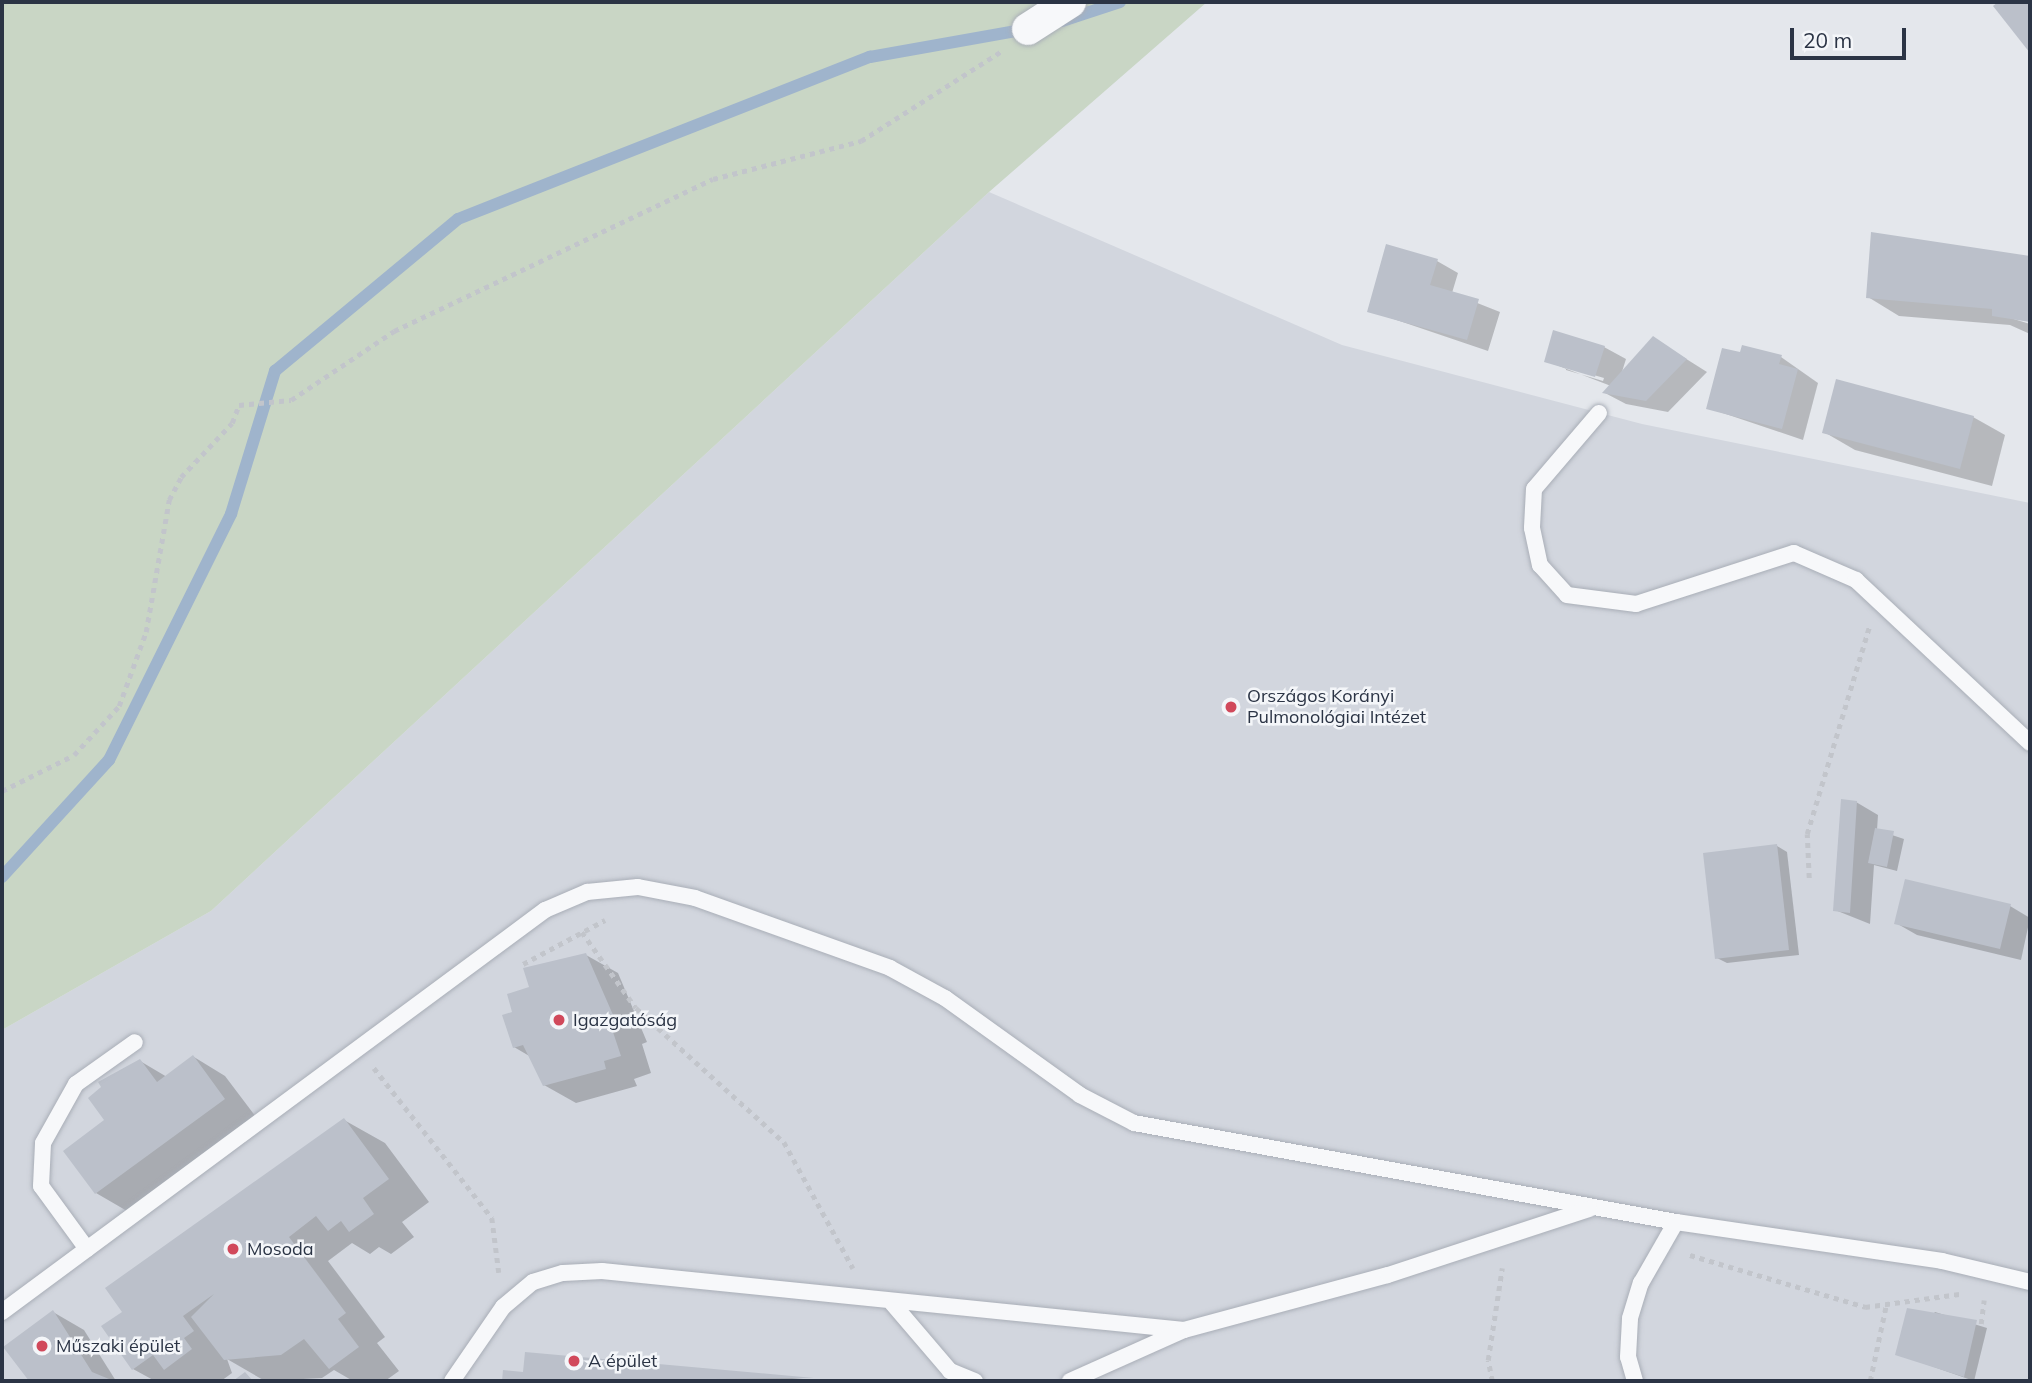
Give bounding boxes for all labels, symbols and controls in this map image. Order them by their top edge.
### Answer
scale bar [1794,14,1910,58]
text: 20 m [1803,27,1852,53]
place label: Országos Korányi Pulmonológiai Intézet [1247,686,1426,728]
marker: Országos Korányi Pulmonológiai Intézet [1221,697,1241,717]
place label: Igazgatóság [573,1009,677,1031]
marker: Igazgatóság [551,1012,567,1028]
place label: Mosoda [247,1238,314,1260]
marker: Mosoda [225,1241,241,1257]
place label: Műszaki épület [56,1335,180,1357]
marker: Műszaki épület [34,1338,50,1354]
place label: A épület [588,1350,657,1372]
marker: A épület [566,1353,582,1369]

